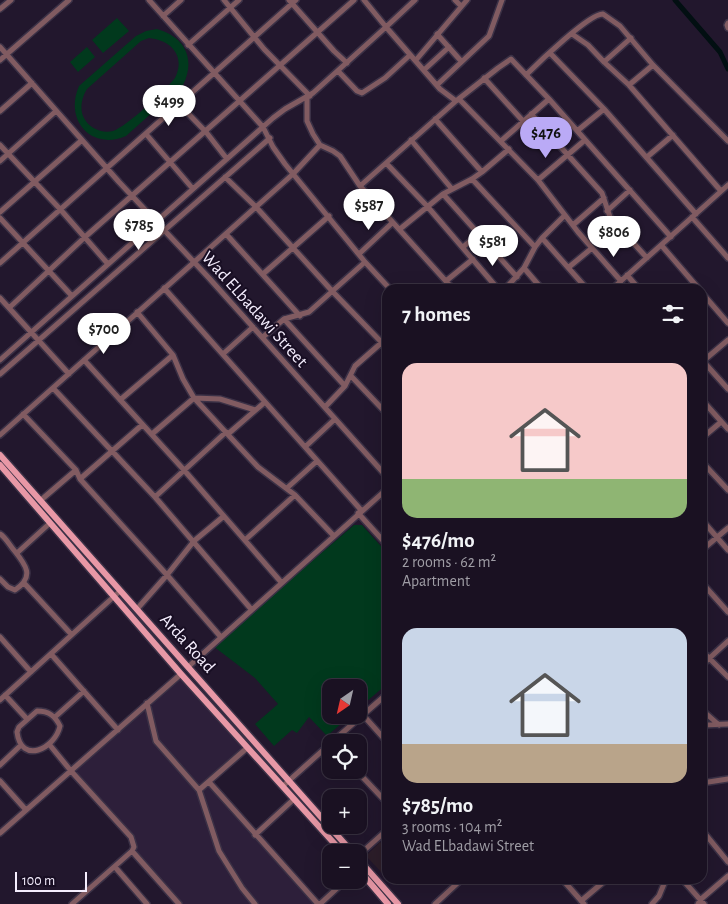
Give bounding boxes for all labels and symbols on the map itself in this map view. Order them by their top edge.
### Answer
pin: $499 [139,84,199,127]
pin: $476 [516,116,576,159]
pin: $587 [339,188,399,231]
pin: $785 [109,208,169,251]
pin: $806 [584,216,644,258]
pin: $581 [463,224,523,267]
street label: Wad ELbadawi Street [198,248,311,371]
pin: $700 [74,312,134,355]
street label: Arda Road [156,611,218,677]
north arrow [322,679,368,724]
scale bar [15,869,88,892]

